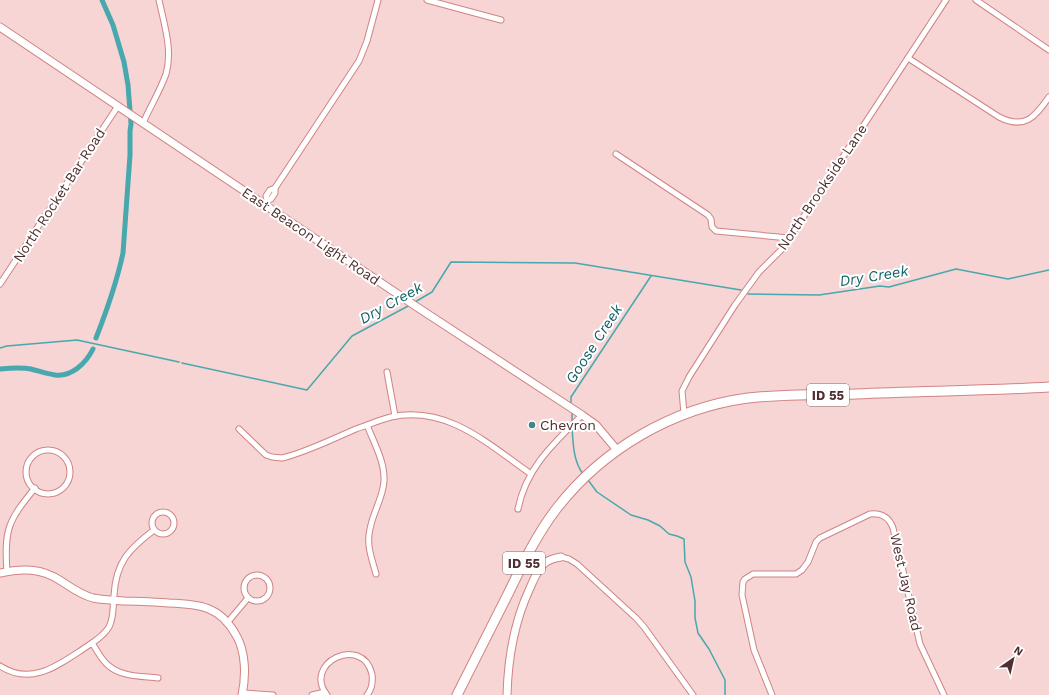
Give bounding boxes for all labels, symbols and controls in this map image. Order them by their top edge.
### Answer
street label: North Brookside Lane [774,121,870,253]
street label: North Rocket Bar Road [10,125,108,265]
street label: East Beacon Light Road [239,184,383,288]
water label: Dry Creek [838,262,911,290]
water label: Dry Creek [356,278,426,328]
water label: Goose Creek [562,300,627,387]
road number: ID 55 [807,384,849,406]
place label: Chevron [540,417,596,433]
marker: Chevron [527,420,537,430]
street label: West Jay Road [887,532,925,632]
road number: ID 55 [503,552,545,574]
north arrow [993,639,1033,679]
text: N [1011,643,1025,659]

